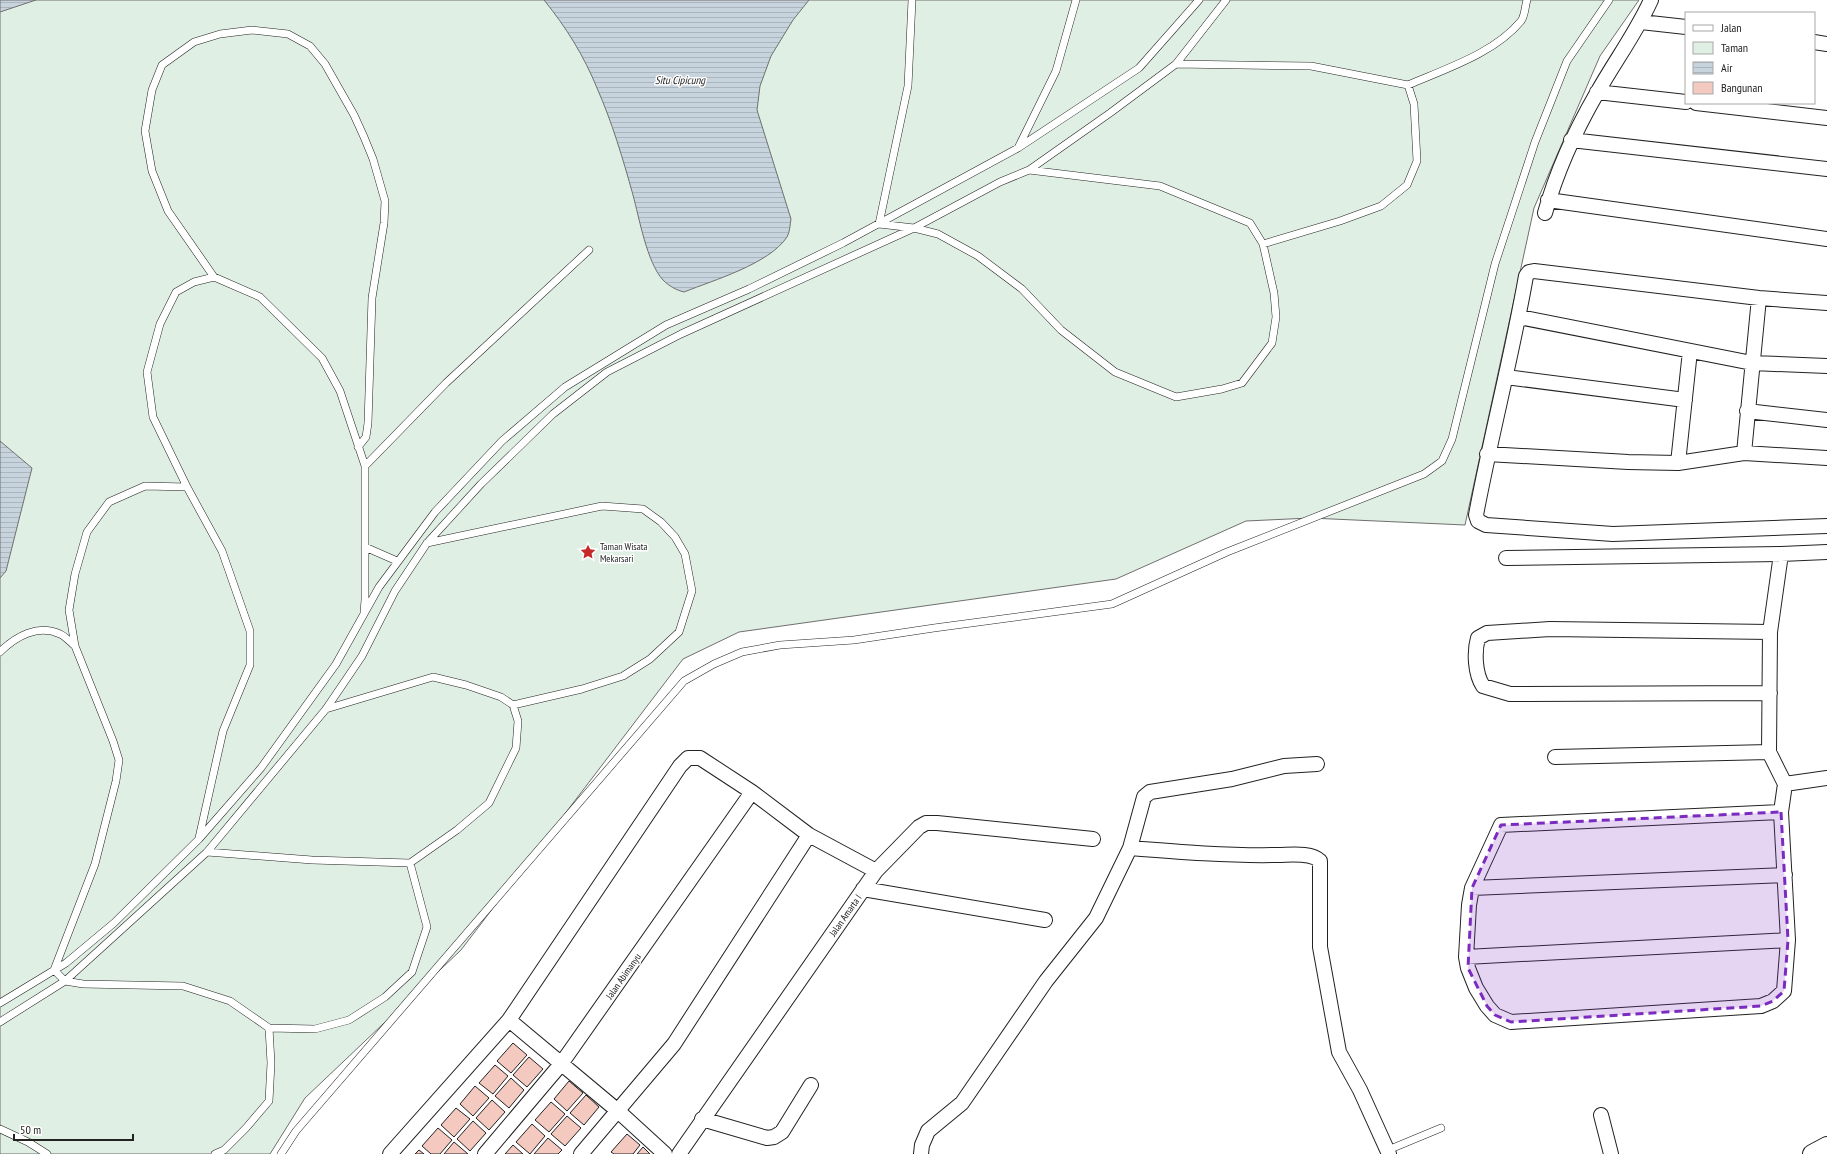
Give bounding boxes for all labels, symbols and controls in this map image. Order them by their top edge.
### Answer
legend [1685,12,1815,104]
text: Jalan [1720,20,1742,35]
text: Taman [1721,40,1748,55]
text: Air [1721,60,1733,75]
water label: Situ Cipicung [655,73,706,87]
text: Bangunan [1721,80,1762,95]
place label: Taman Wisata Mekarsari [600,540,648,565]
place icon: Taman Wisata Mekarsari [579,543,597,561]
street label: Jalan Amarta I [826,892,865,940]
street label: Jalan Abimanyu [602,951,644,1003]
scale bar [14,1116,133,1142]
text: 50 m [20,1122,41,1137]

